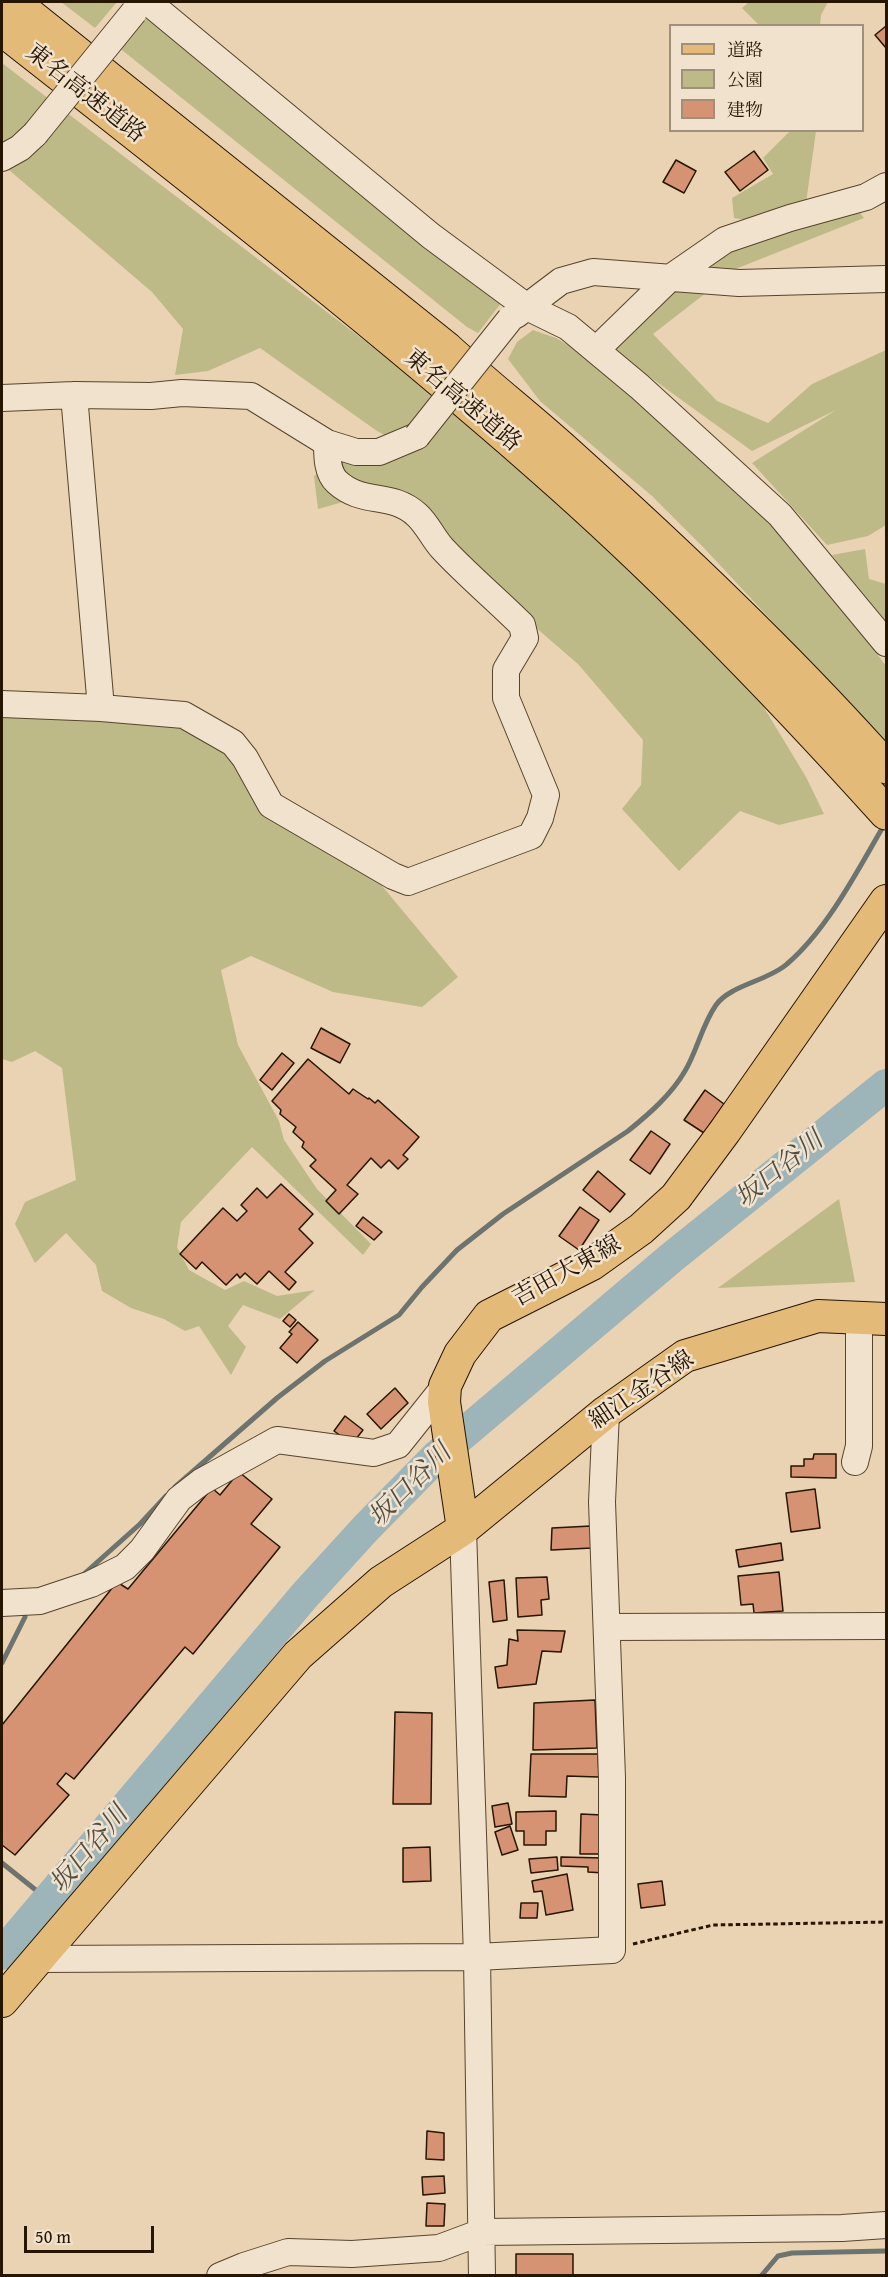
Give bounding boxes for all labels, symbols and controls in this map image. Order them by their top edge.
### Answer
legend [669,24,864,132]
text: 道路 [727,36,763,63]
street label: 東名高速道路 [19,38,151,150]
text: 公園 [727,66,763,93]
text: 建物 [727,96,763,123]
street label: 東名高速道路 [398,344,526,458]
water label: 坂口谷川 [730,1125,830,1215]
street label: 吉田大東線 [508,1230,626,1314]
street label: 細江金谷線 [584,1346,700,1436]
water label: 坂口谷川 [363,1438,459,1534]
water label: 坂口谷川 [45,1800,135,1900]
scale bar [27,2214,158,2252]
text: 50 m [35,2223,71,2250]

